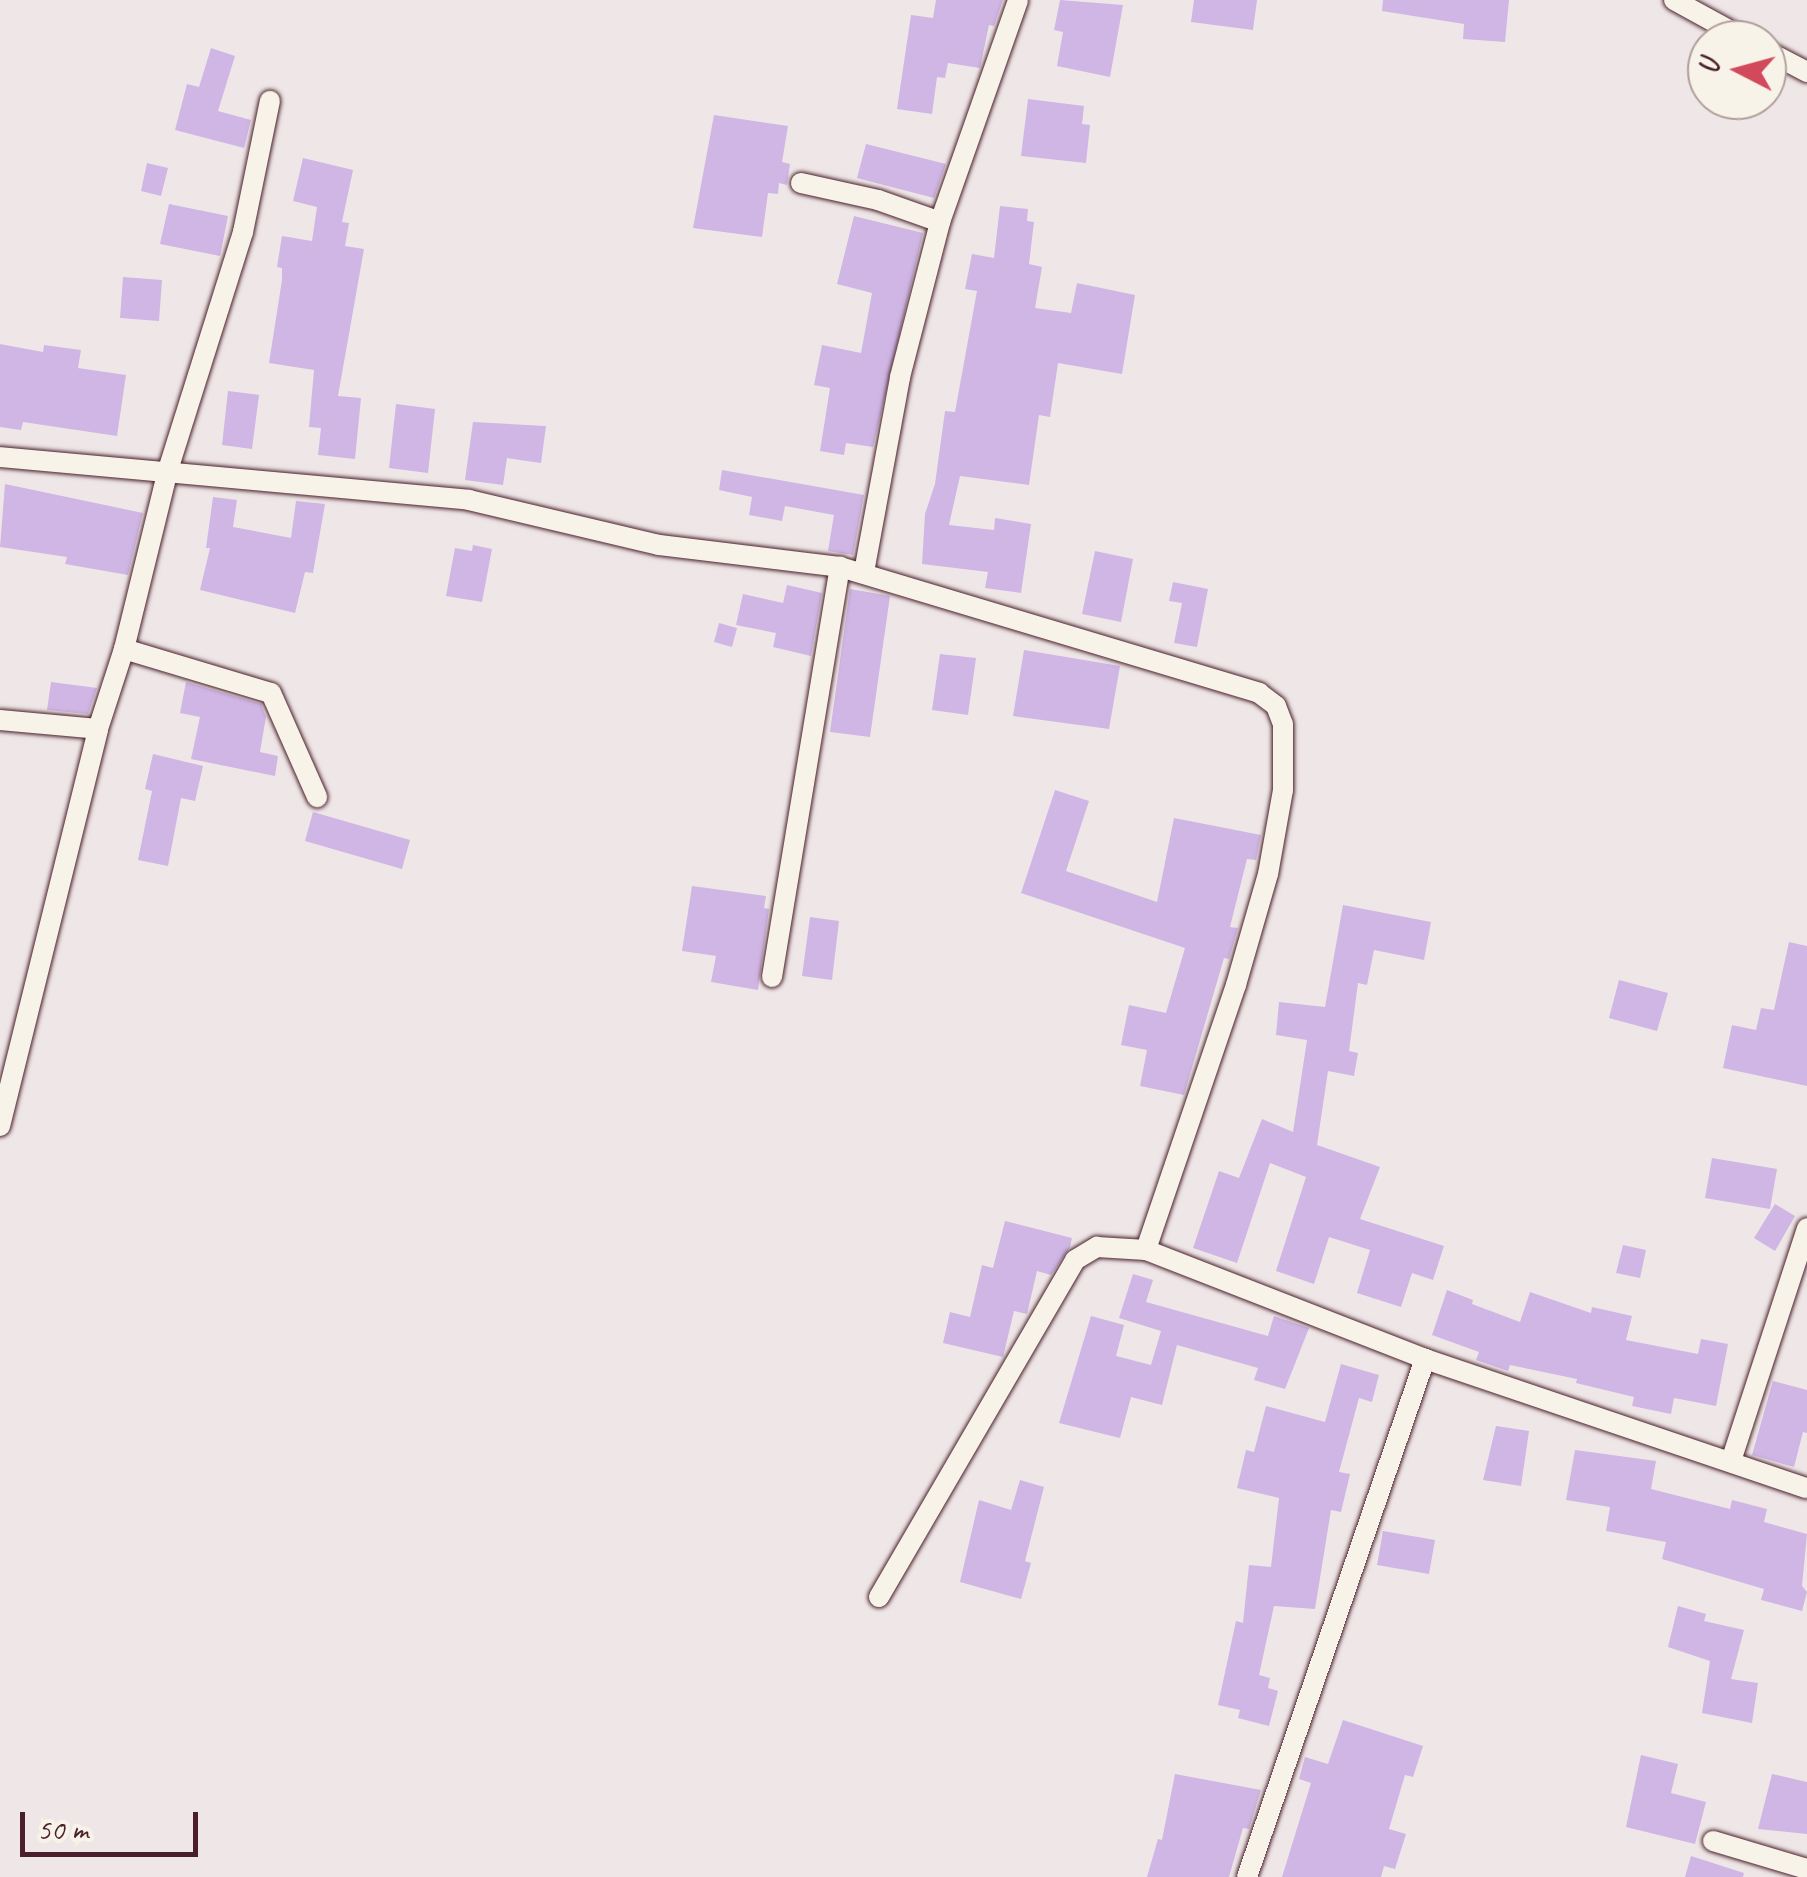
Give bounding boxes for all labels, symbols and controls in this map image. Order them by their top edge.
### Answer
north arrow [1687,20,1787,120]
text: U [1691,58,1727,76]
scale bar [25,1792,202,1854]
text: 50 m [37,1810,88,1848]

